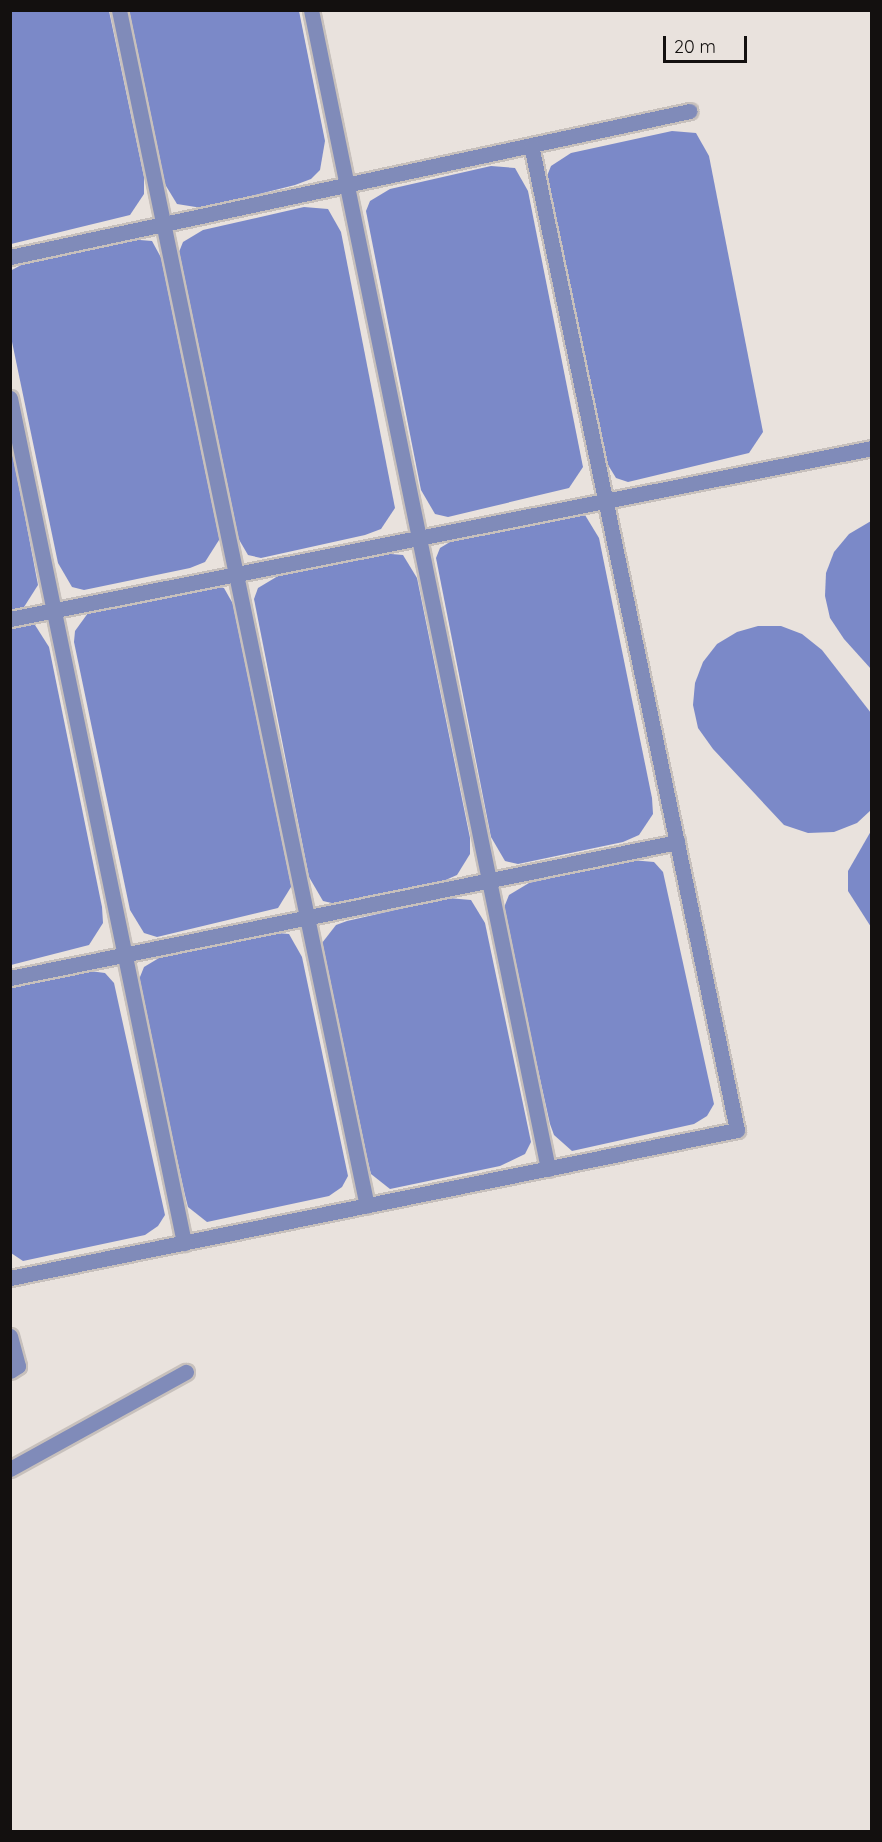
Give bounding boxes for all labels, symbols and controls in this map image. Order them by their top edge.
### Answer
scale bar [666,24,750,62]
text: 20 m [674,35,716,58]

